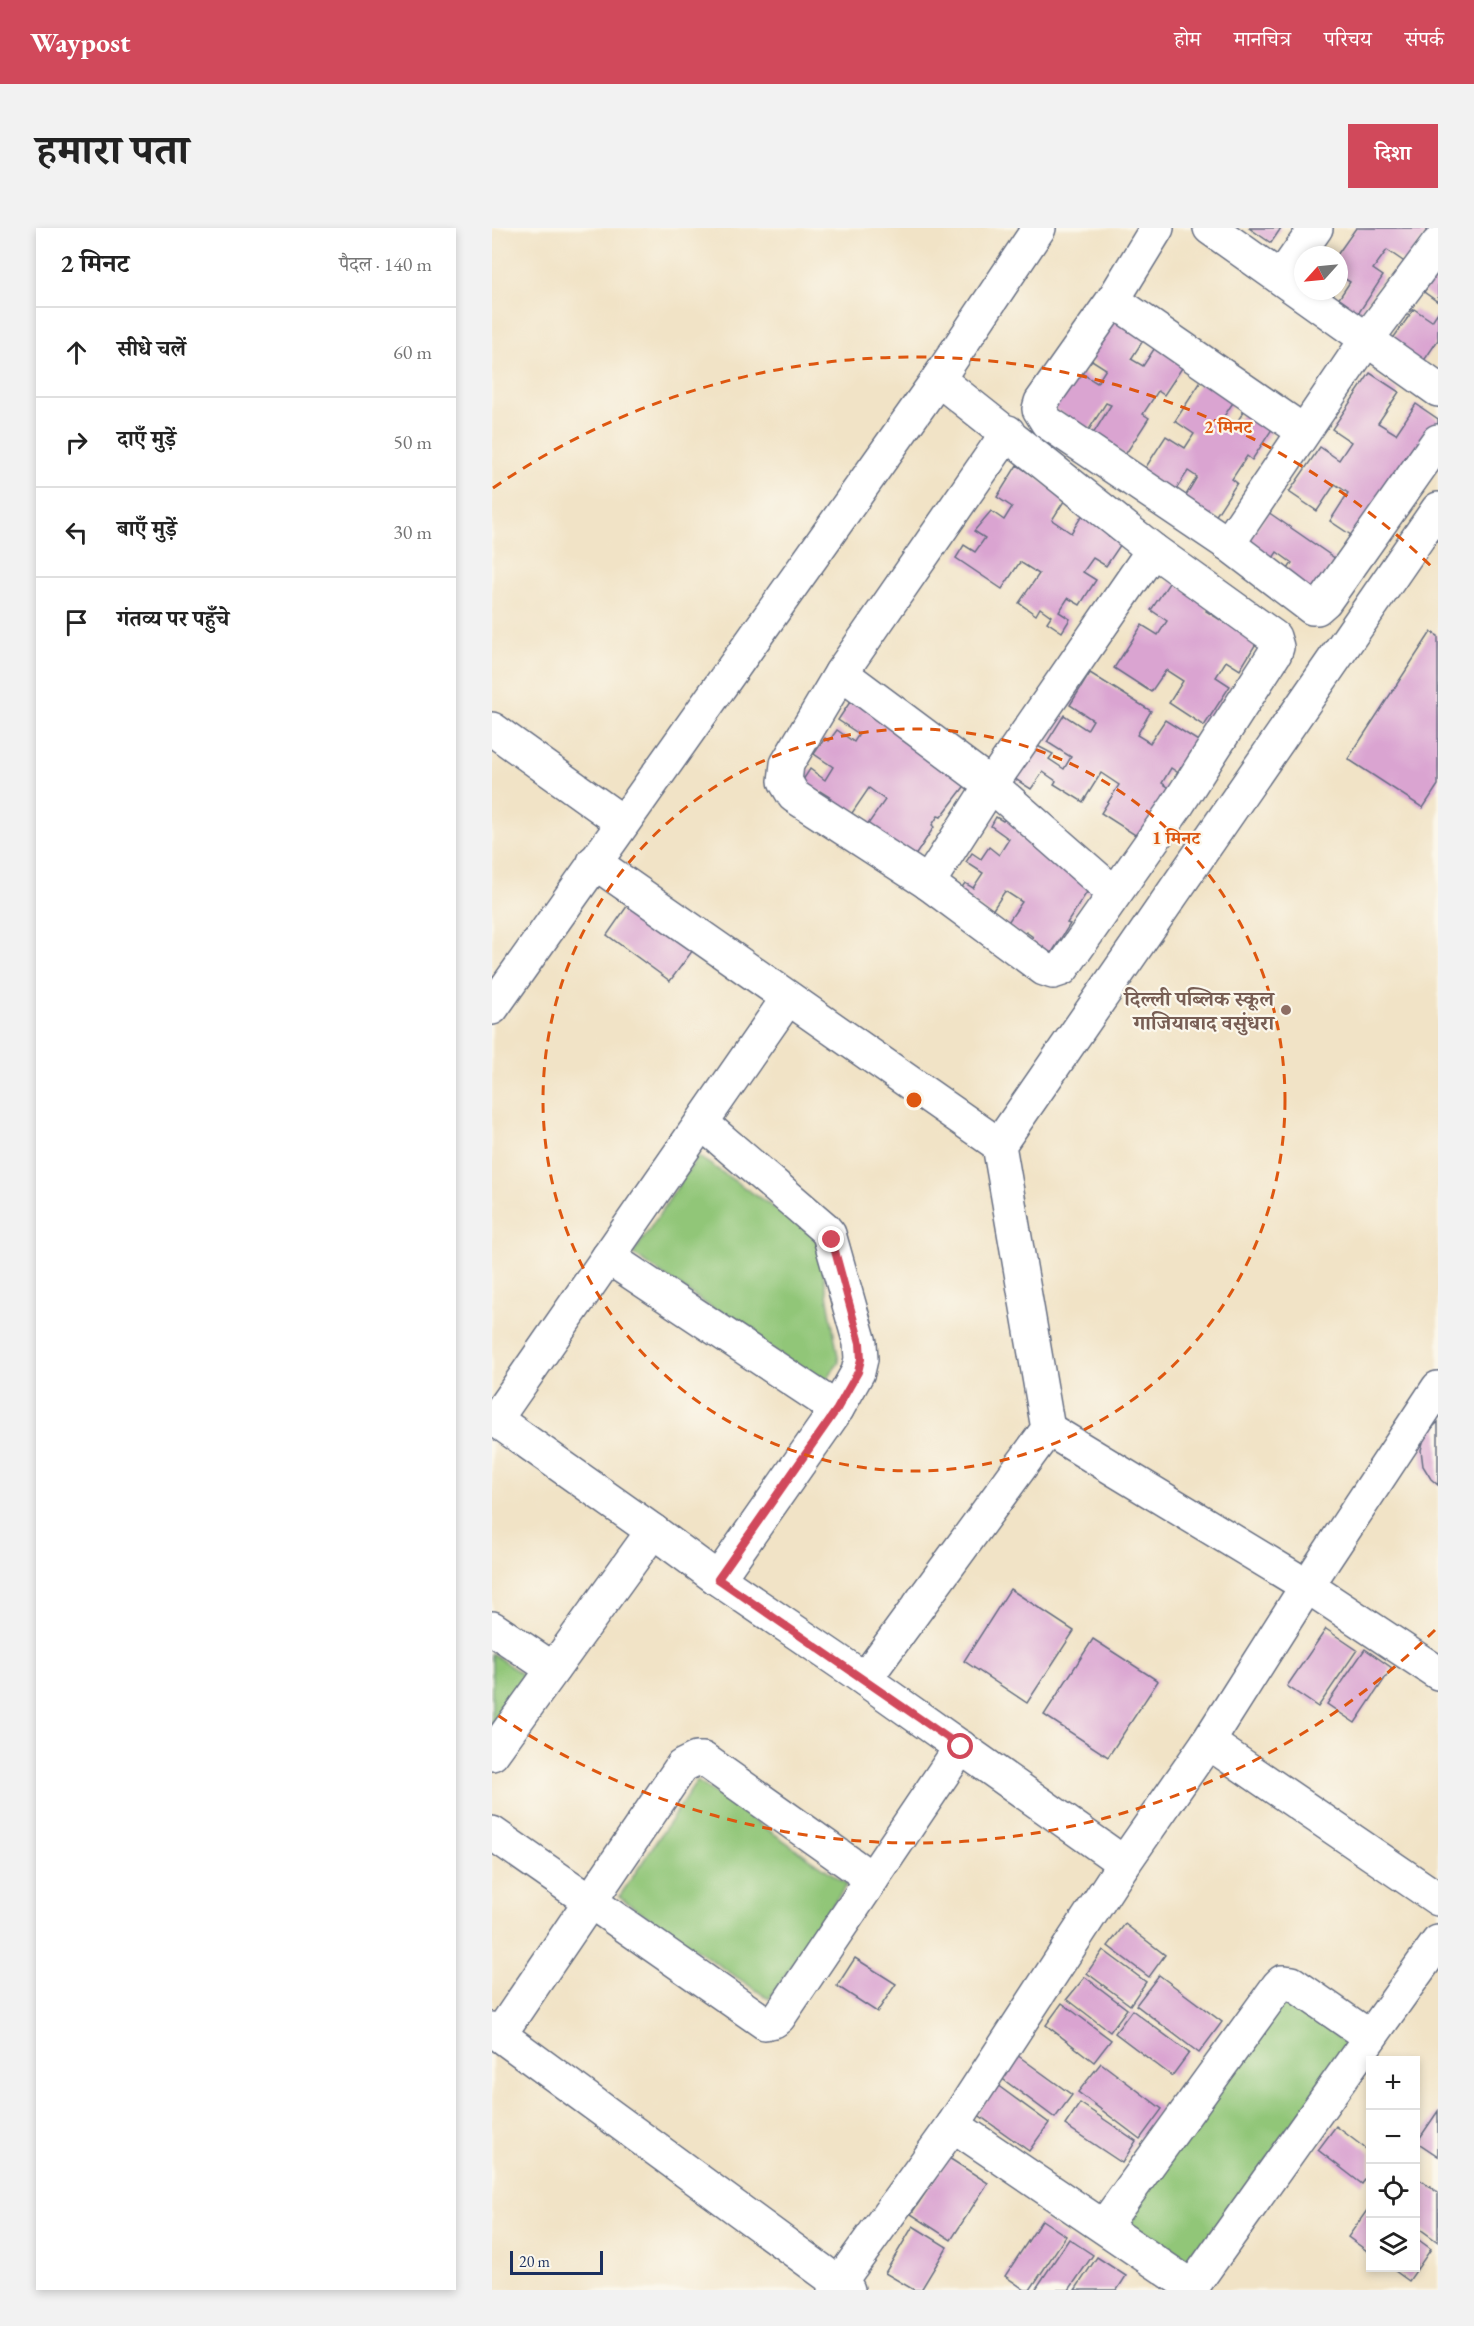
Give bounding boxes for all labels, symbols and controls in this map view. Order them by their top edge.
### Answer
text: Waypost [30,24,131,60]
text: होम [1174,25,1201,52]
text: मानचित्र [1234,25,1291,52]
text: परिचय [1324,25,1372,52]
text: संपर्क [1405,25,1444,52]
text: हमारा पता [36,122,189,177]
button: दिशा [1348,124,1438,188]
text: 2 मिनट [60,246,129,280]
north arrow [1294,246,1348,300]
text: पैदल · 140 m [339,251,432,277]
text: सीधे चलें [117,334,186,363]
icon: ahead [60,336,93,369]
text: 60 m [393,339,432,365]
text: 2 मिनट [1204,415,1253,438]
text: दाएँ मुड़ें [117,424,176,453]
icon: right [60,426,93,459]
text: 50 m [393,429,432,455]
text: बाएँ मुड़ें [117,514,177,543]
icon: left [60,516,93,549]
text: 30 m [393,519,432,545]
text: गंतव्य पर पहुँचे [117,604,229,633]
icon: arrive [60,606,93,639]
text: 1 मिनट [1152,826,1201,849]
place label: दिल्ली पब्लिक स्कूल गाजियाबाद वसुंधरा [1122,985,1276,1036]
marker: दिल्ली पब्लिक स्कूल गाजियाबाद वसुंधरा [1279,1003,1293,1017]
centre of rings [904,1090,924,1110]
route end [818,1226,844,1252]
route start [947,1733,973,1759]
map controls [1366,2056,1420,2272]
button: + [1366,2056,1420,2110]
button: − [1366,2110,1420,2164]
button: locate [1366,2164,1420,2218]
button: layers [1366,2218,1420,2272]
scale bar [510,2248,603,2276]
text: 20 m [519,2251,550,2272]

